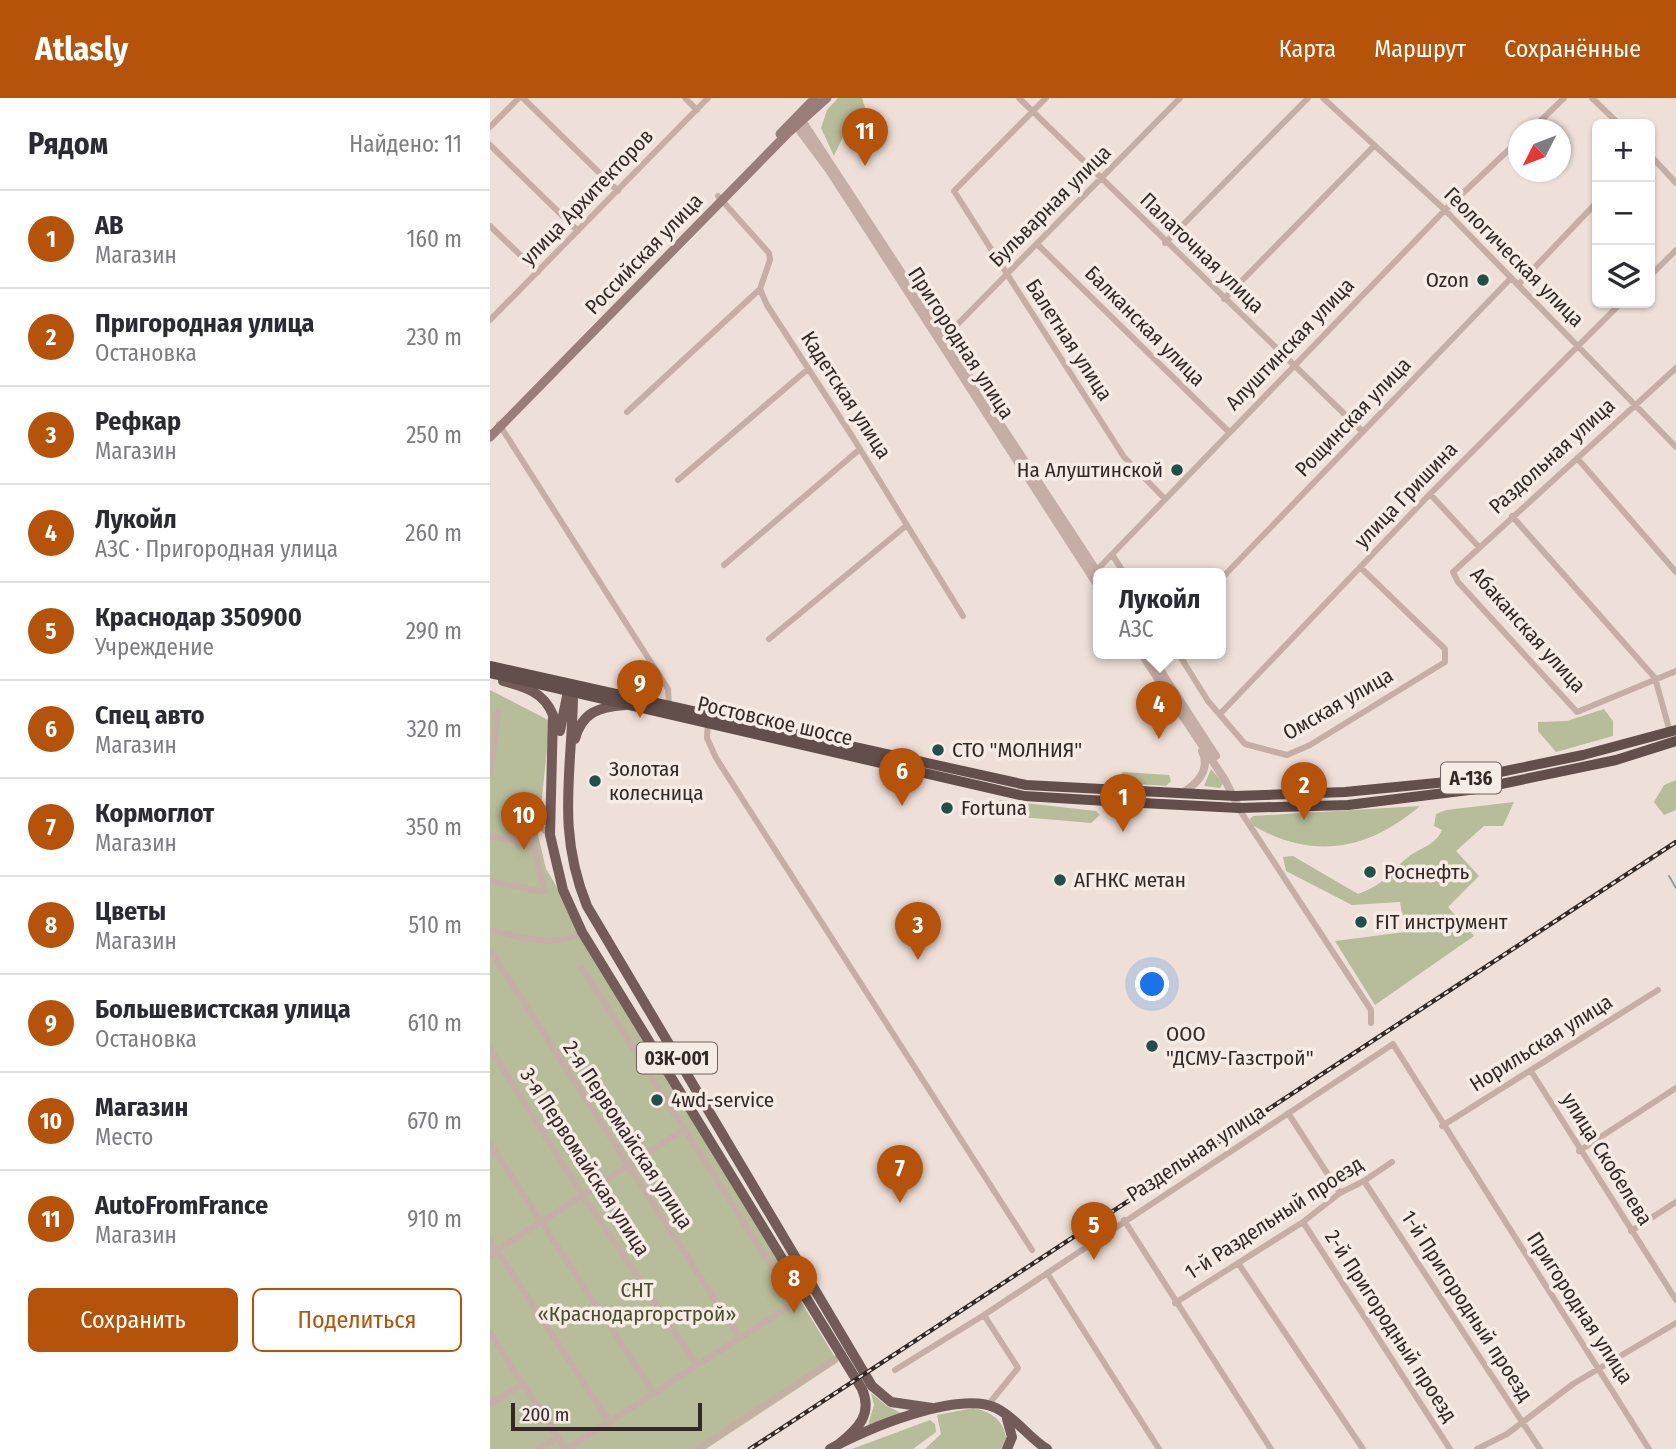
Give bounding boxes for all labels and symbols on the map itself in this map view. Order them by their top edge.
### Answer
pin: 11 [842,108,888,166]
north arrow [1508,119,1571,182]
street label: улица Архитекторов [515,123,659,271]
street label: Бульварная улица [984,140,1116,272]
street label: Геологическая улица [1439,182,1589,332]
street label: Палаточная улица [1135,187,1269,319]
street label: Российская улица [580,188,708,320]
street label: Балканская улица [1079,260,1211,392]
street label: Пригородная улица [902,262,1020,424]
place label: Ozon [1426,267,1469,293]
street label: Алуштинская улица [1220,272,1360,416]
marker: Ozon [1475,272,1491,288]
street label: Балетная улица [1020,274,1118,406]
street label: Кадетская улица [795,326,897,464]
street label: Рощинская улица [1290,352,1416,482]
street label: Раздольная улица [1484,393,1620,519]
street label: улица Гришина [1349,437,1463,553]
place label: На Алуштинской [1017,457,1163,483]
marker: На Алуштинской [1169,462,1185,478]
street label: Абаканская улица [1465,562,1591,698]
pin: 9 [617,660,663,718]
street label: Омская улица [1278,662,1398,746]
pin: 4 [1136,681,1182,739]
street label: Ростовское шоссе [695,691,855,751]
place label: СТО "МОЛНИЯ" [952,737,1082,763]
marker: СТО "МОЛНИЯ" [930,742,946,758]
pin: 6 [879,748,925,806]
place label: Золотая колесница [609,756,704,806]
pin: 2 [1281,762,1327,820]
road number: А-136 [1441,762,1501,793]
marker: Золотая колесница [587,773,603,789]
pin: 1 [1100,774,1146,832]
pin: 10 [501,792,547,850]
place label: Fortuna [961,795,1027,821]
marker: Fortuna [939,800,955,816]
place label: Роснефть [1384,859,1469,885]
marker: Роснефть [1362,864,1378,880]
place label: АГНКС метан [1074,867,1186,893]
marker: АГНКС метан [1052,872,1068,888]
pin: 3 [895,902,941,960]
place label: FIT инструмент [1375,909,1508,935]
marker: FIT инструмент [1353,914,1369,930]
your location [1135,967,1169,1001]
street label: Норильская улица [1465,989,1617,1097]
place label: ООО "ДСМУ-Газстрой" [1166,1021,1314,1071]
street label: 2-я Первомайская улица [557,1036,699,1234]
marker: ООО "ДСМУ-Газстрой" [1144,1038,1160,1054]
road number: 03К-001 [637,1042,717,1074]
street label: 3-я Первомайская улица [514,1063,656,1261]
place label: 4wd-service [671,1087,774,1113]
street label: улица Скобелева [1556,1088,1658,1230]
marker: 4wd-service [649,1092,665,1108]
street label: Раздельная улица [1122,1099,1270,1207]
pin: 7 [877,1145,923,1203]
street label: 1-й Раздельный проезд [1180,1151,1368,1285]
pin: 5 [1071,1202,1117,1260]
street label: 1-й Пригородный проезд [1395,1205,1539,1407]
street label: 2-й Пригородный проезд [1319,1225,1463,1427]
street label: Пригородная улица [1521,1227,1639,1389]
pin: 8 [771,1255,817,1313]
park label: СНТ «Краснодаргорстрой» [538,1277,736,1327]
scale bar [511,1400,702,1432]

